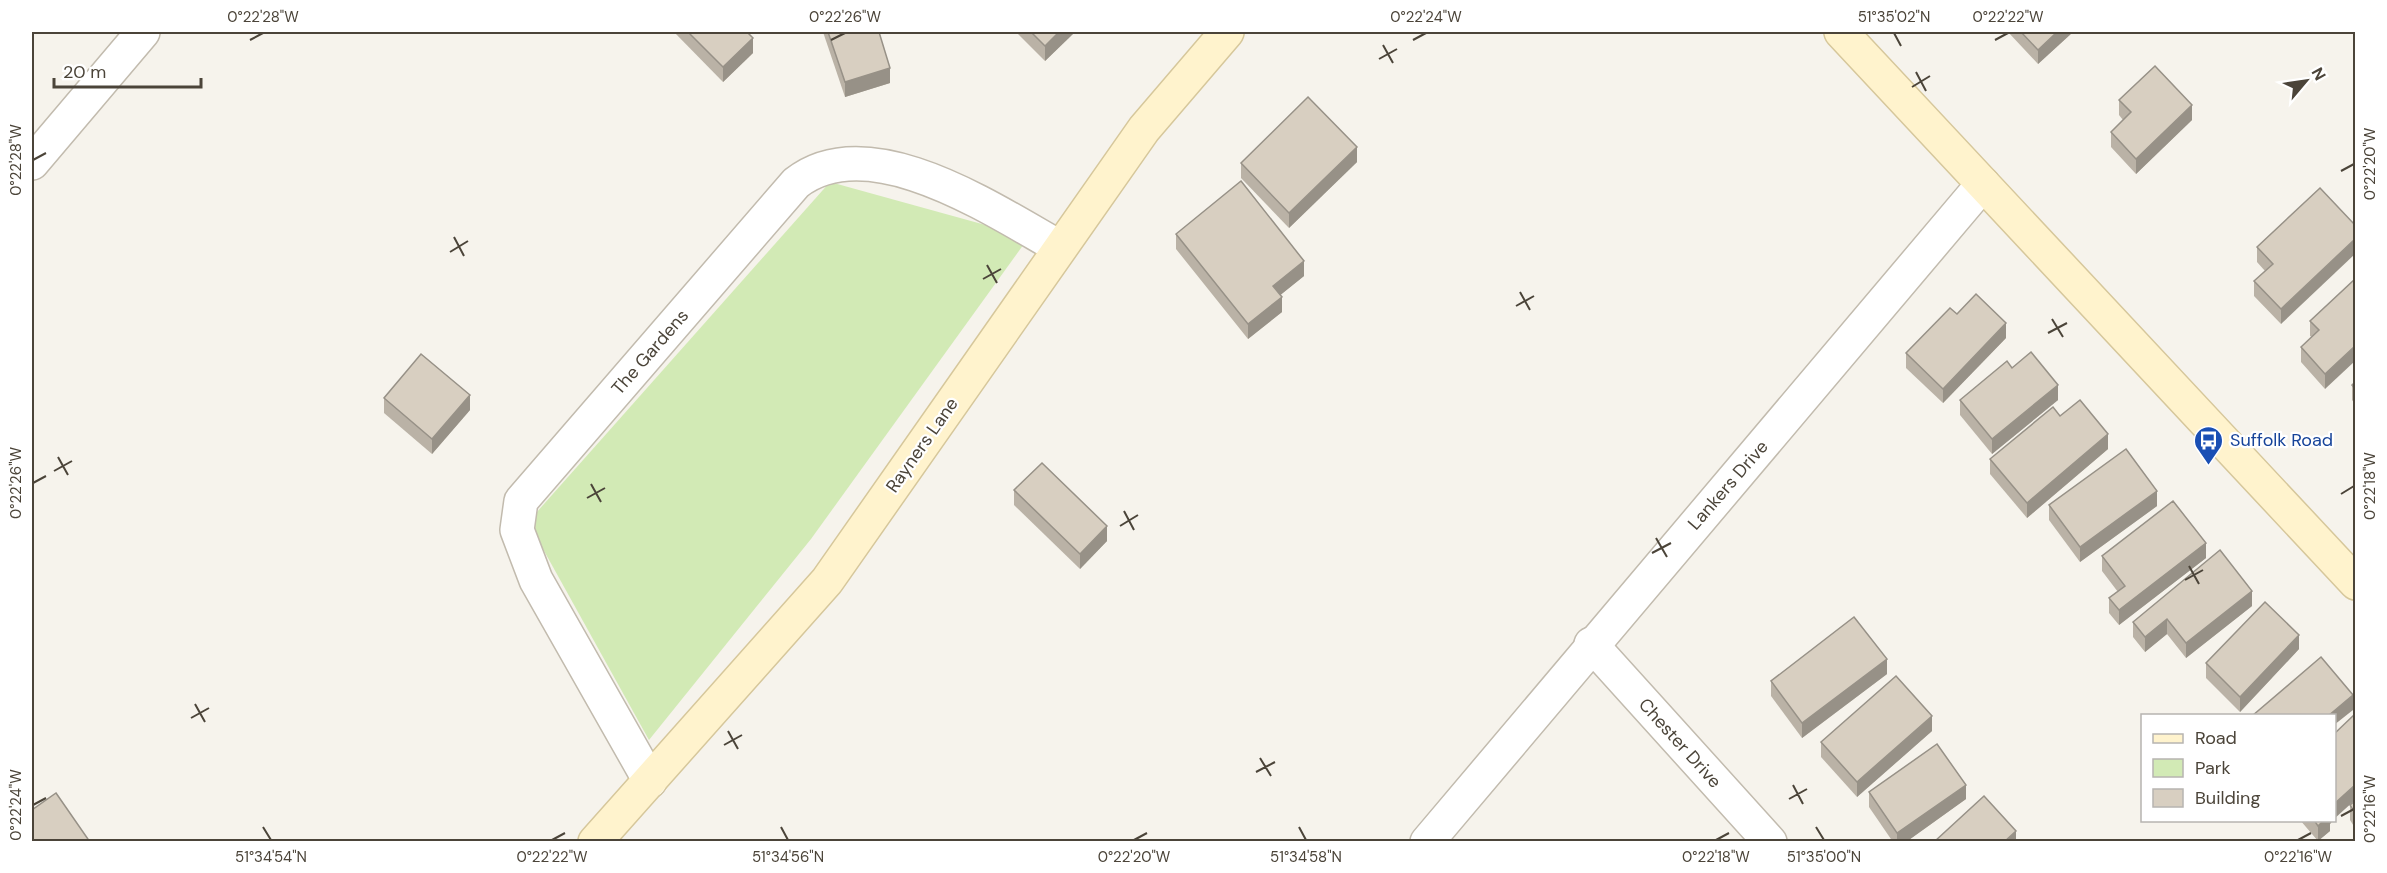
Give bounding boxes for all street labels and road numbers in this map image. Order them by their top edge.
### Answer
street label: The Gardens [606,304,694,400]
street label: Rayners Lane [880,393,964,497]
street label: Lankers Drive [1682,435,1774,535]
street label: Chester Drive [1633,693,1727,793]

